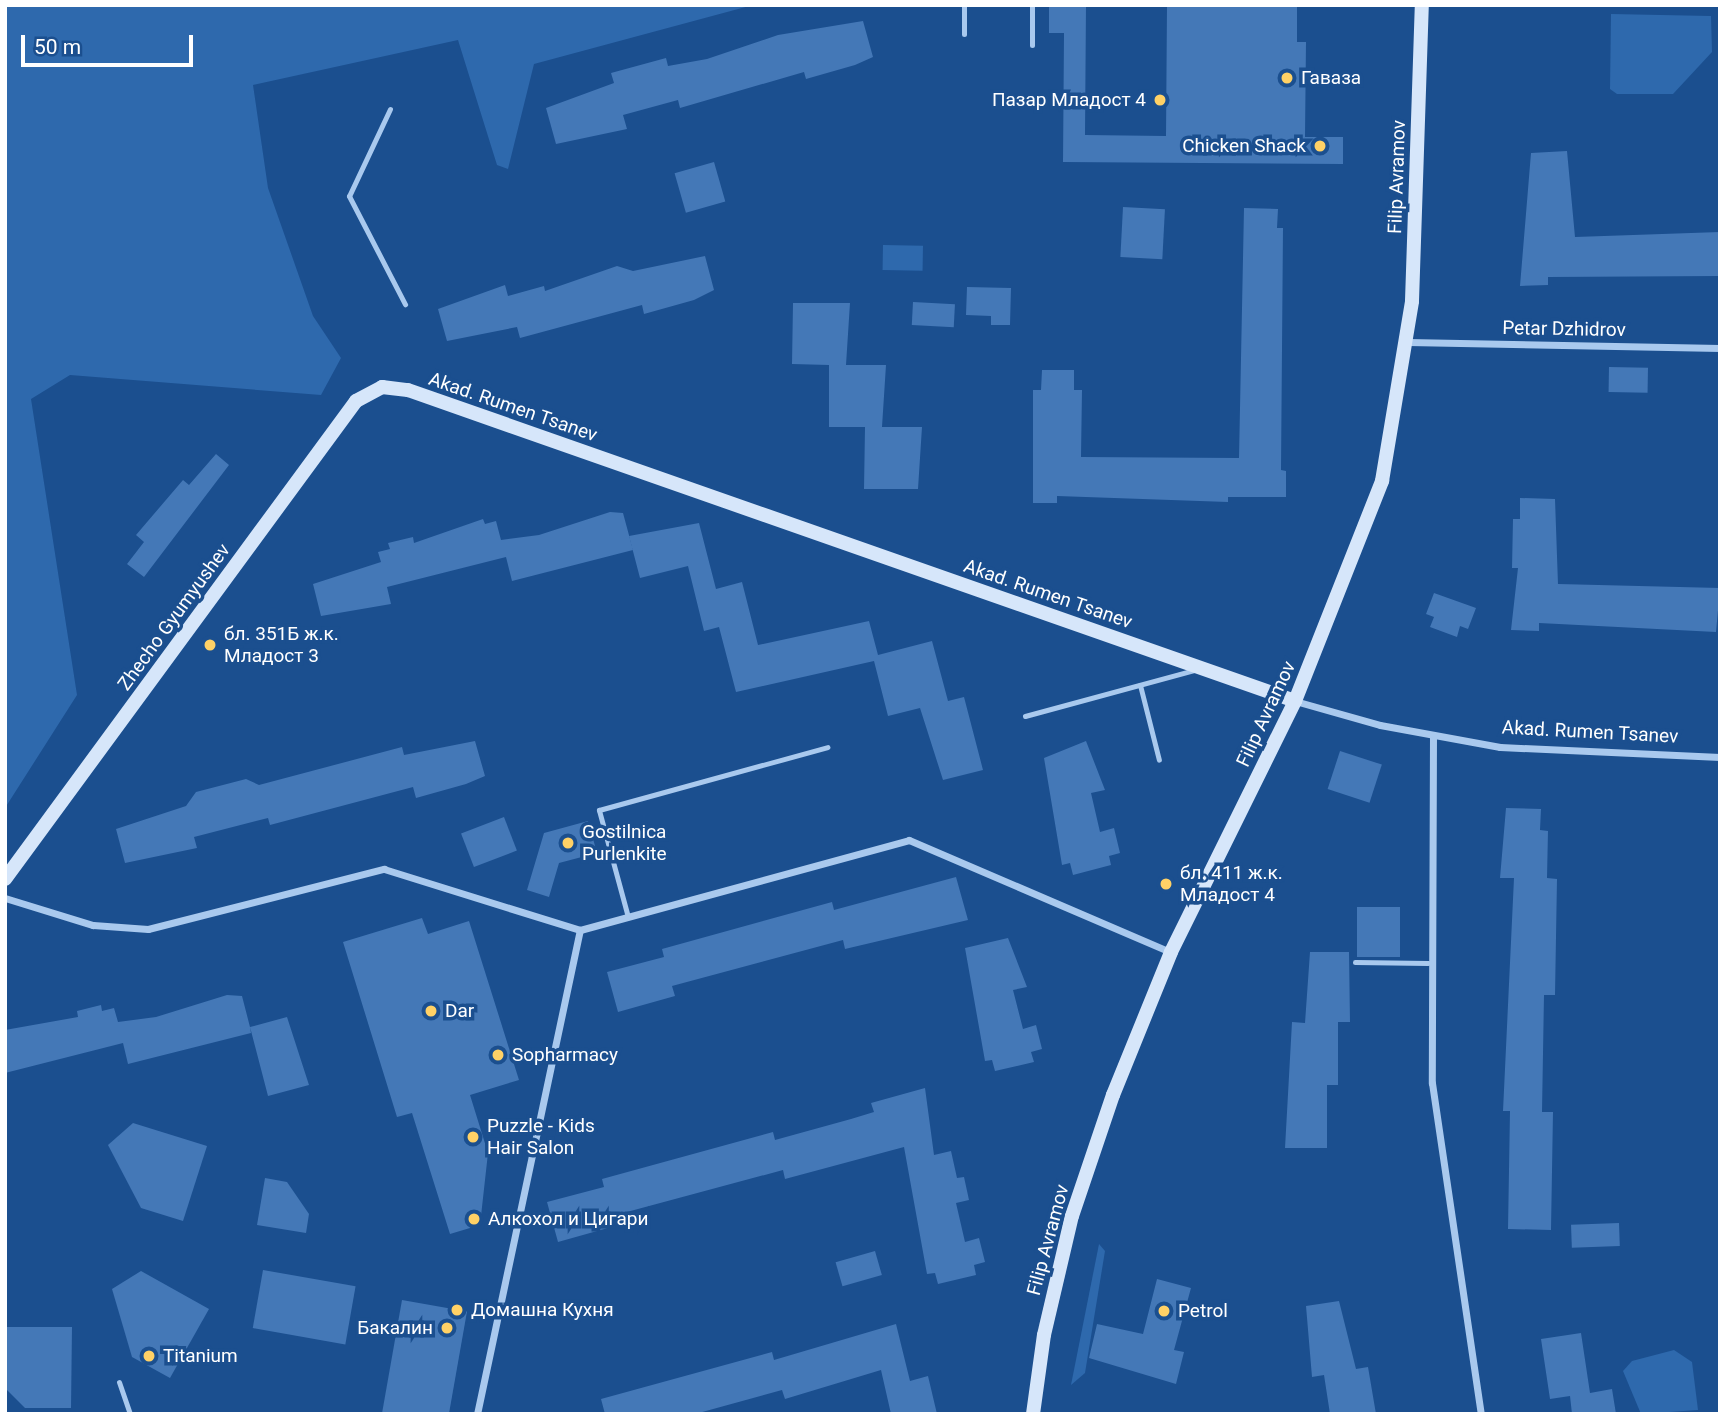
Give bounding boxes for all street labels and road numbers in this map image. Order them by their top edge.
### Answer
street label: Filip Avramov [1384,120,1410,234]
street label: Petar Dzhidrov [1502,317,1626,341]
street label: Akad. Rumen Tsanev [426,367,600,447]
street label: Zhecho Gyumyushev [113,539,235,695]
street label: Akad. Rumen Tsanev [961,554,1135,634]
street label: Filip Avramov [1232,658,1300,770]
street label: Akad. Rumen Tsanev [1501,716,1679,748]
street label: Filip Avramov [1022,1182,1074,1298]

